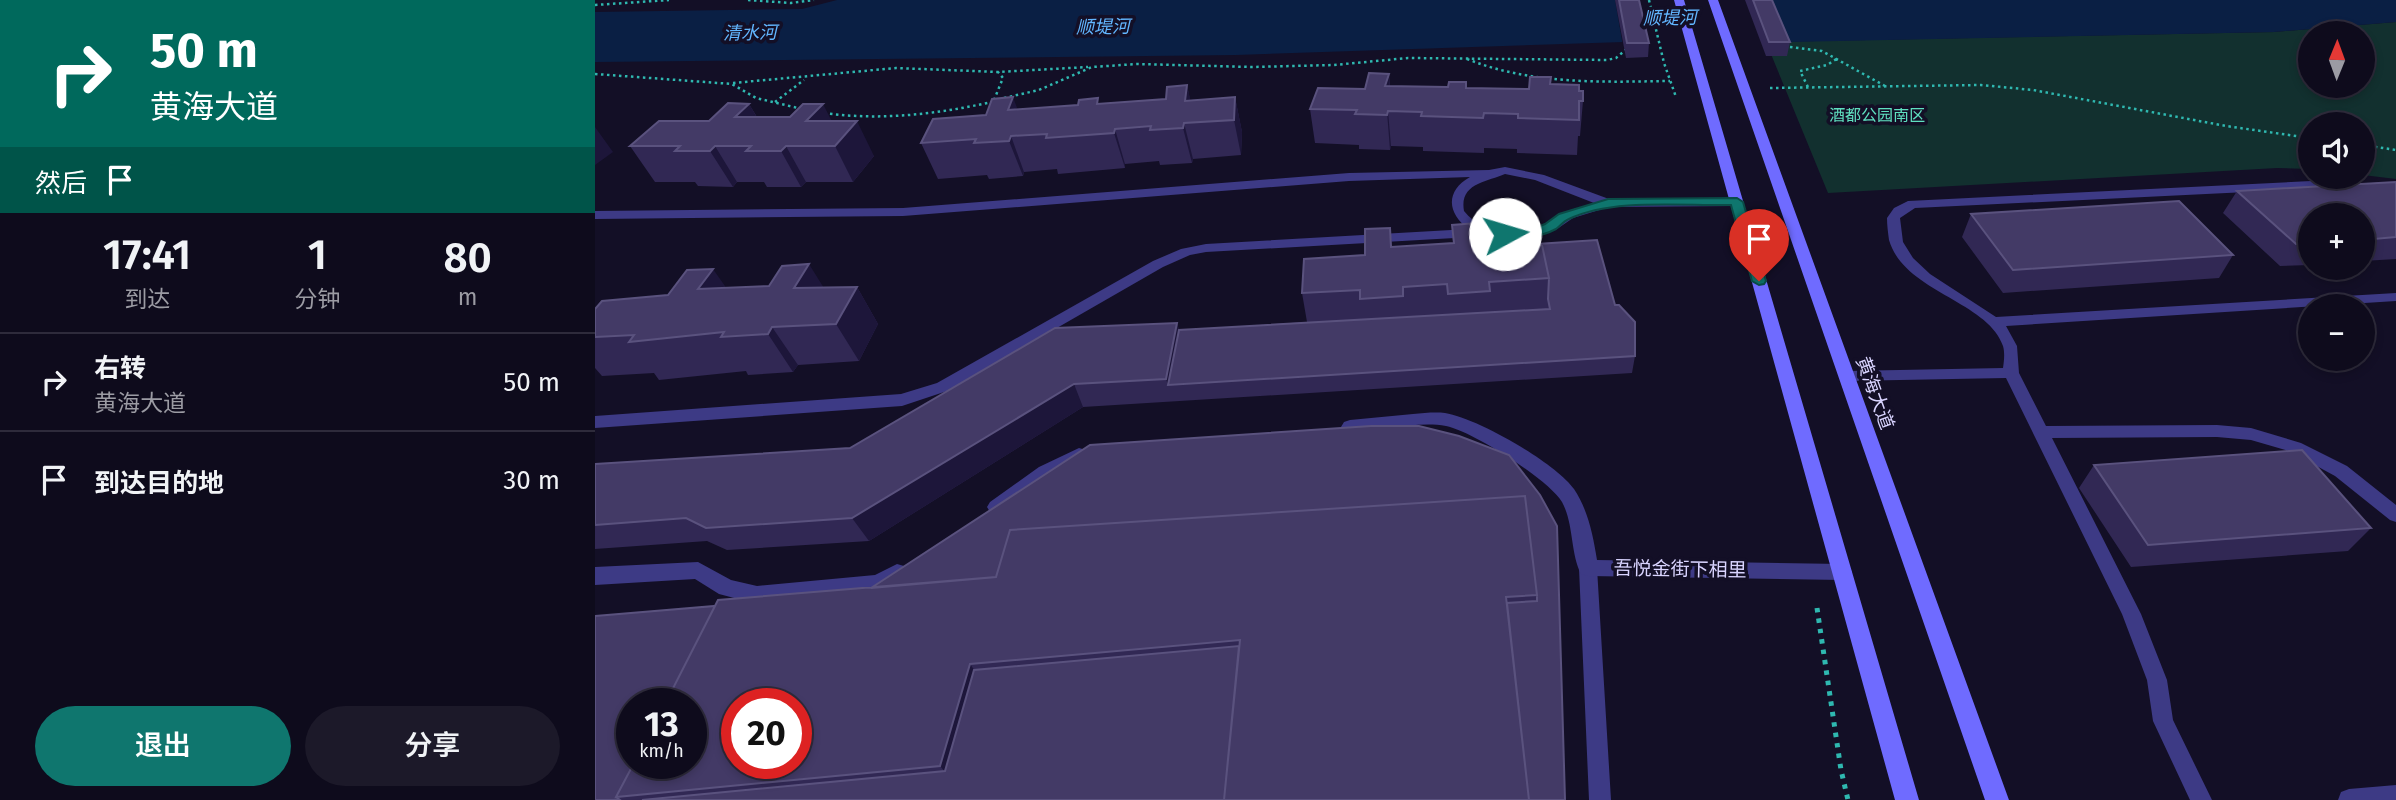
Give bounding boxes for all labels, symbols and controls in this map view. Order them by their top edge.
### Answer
water label: 顺堤河 [1643,6,1700,29]
water label: 顺堤河 [1076,15,1133,38]
text: 50 m [150,21,258,80]
water label: 清水河 [723,21,780,44]
north arrow [2298,21,2375,98]
map controls [2298,21,2375,371]
icon: right [35,28,126,119]
text: 黄海大道 [150,88,278,126]
park label: 酒都公园南区 [1829,106,1925,125]
button: sound [2298,112,2375,189]
icon: arrive [101,161,139,199]
text: 然后 [35,168,87,199]
position arrow [1468,197,1542,271]
button: + [2298,203,2375,280]
pin [1729,209,1789,281]
icon: arrive [1740,220,1778,258]
text: 17:41 [103,230,191,280]
text: 1 [308,230,327,280]
text: 80 [443,233,492,283]
text: m [458,283,478,311]
text: 到达 [124,285,170,313]
text: 分钟 [294,285,340,313]
button: − [2298,294,2375,371]
text: 右转 [94,353,146,384]
street label: 黄海大道 [1851,353,1899,433]
icon: right [35,363,73,401]
text: 50 m [503,367,560,398]
text: 黄海大道 [94,389,186,417]
icon: arrive [35,461,73,499]
text: 30 m [503,465,560,496]
text: 到达目的地 [94,468,224,499]
street label: 吾悦金街下相里 [1613,556,1747,582]
speed limit sign: 20 [721,688,812,779]
text: 13 [644,703,679,745]
button: 退出 [35,706,291,786]
button: 分享 [305,706,560,786]
text: km/h [639,740,684,762]

